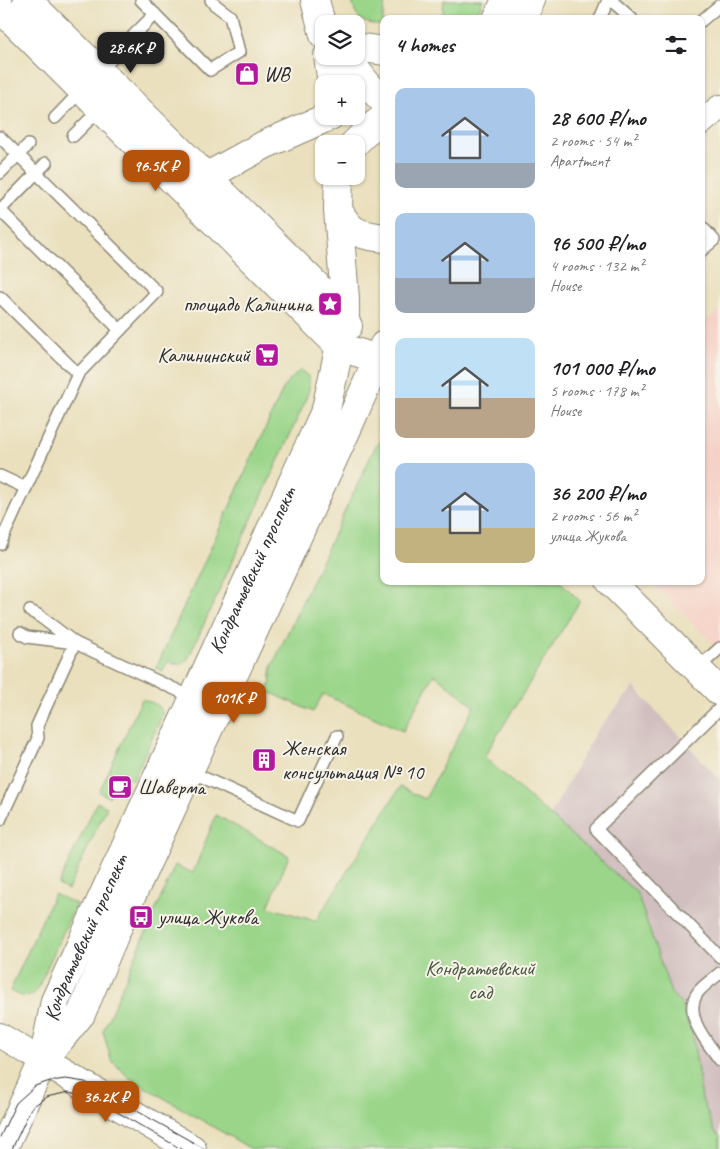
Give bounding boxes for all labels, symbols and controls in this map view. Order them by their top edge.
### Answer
map controls [315,15,365,185]
button: layers [315,15,365,65]
icon: filters [662,31,690,59]
pin: 28.6K ₽ [85,32,177,74]
text: 4 homes [395,32,454,58]
text: 28.6K ₽ [108,38,154,58]
shop icon: WB [234,61,260,87]
place label: WB [264,61,292,87]
button: + [315,75,365,125]
text: 28 600 ₽/mo [550,105,646,131]
icon: home [435,108,495,168]
text: 2 rooms · 54 m² [550,131,636,151]
button: − [315,135,365,185]
pin: 96.5K ₽ [110,150,202,192]
text: Apartment [550,151,609,171]
text: 96.5K ₽ [134,156,178,176]
text: 96 500 ₽/mo [550,230,645,256]
icon: home [435,233,495,293]
text: 4 rooms · 132 m² [550,256,644,276]
text: House [550,276,581,296]
place label: площадь Калинина [183,291,314,317]
place icon: площадь Калинина [317,291,343,317]
place label: Калининский [158,342,251,368]
supermarket icon: Калининский [254,342,280,368]
text: 101 000 ₽/mo [550,355,655,381]
icon: home [435,358,495,418]
text: 5 rooms · 178 m² [550,381,644,401]
text: House [550,401,581,421]
text: 36 200 ₽/mo [550,480,646,506]
street label: Кондратьевский проспект [203,481,302,657]
icon: home [435,483,495,543]
text: 2 rooms · 56 m² [550,506,636,526]
text: улица Жукова [550,526,626,546]
pin: 101K ₽ [193,682,275,724]
text: 101K ₽ [213,688,255,708]
place label: Женская консультация № 10 [282,735,425,785]
building icon: Женская консультация № 10 [251,747,277,773]
cafe icon: Шаверма [107,774,133,800]
place label: Шаверма [138,774,207,800]
street label: Кондратьевский проспект [38,848,134,1023]
bus stop icon: улица Жукова [128,904,154,930]
place label: улица Жукова [156,904,260,930]
park label: Кондратьевский сад [425,955,536,1005]
pin: 36.2K ₽ [60,1080,152,1123]
text: 36.2K ₽ [83,1087,129,1107]

